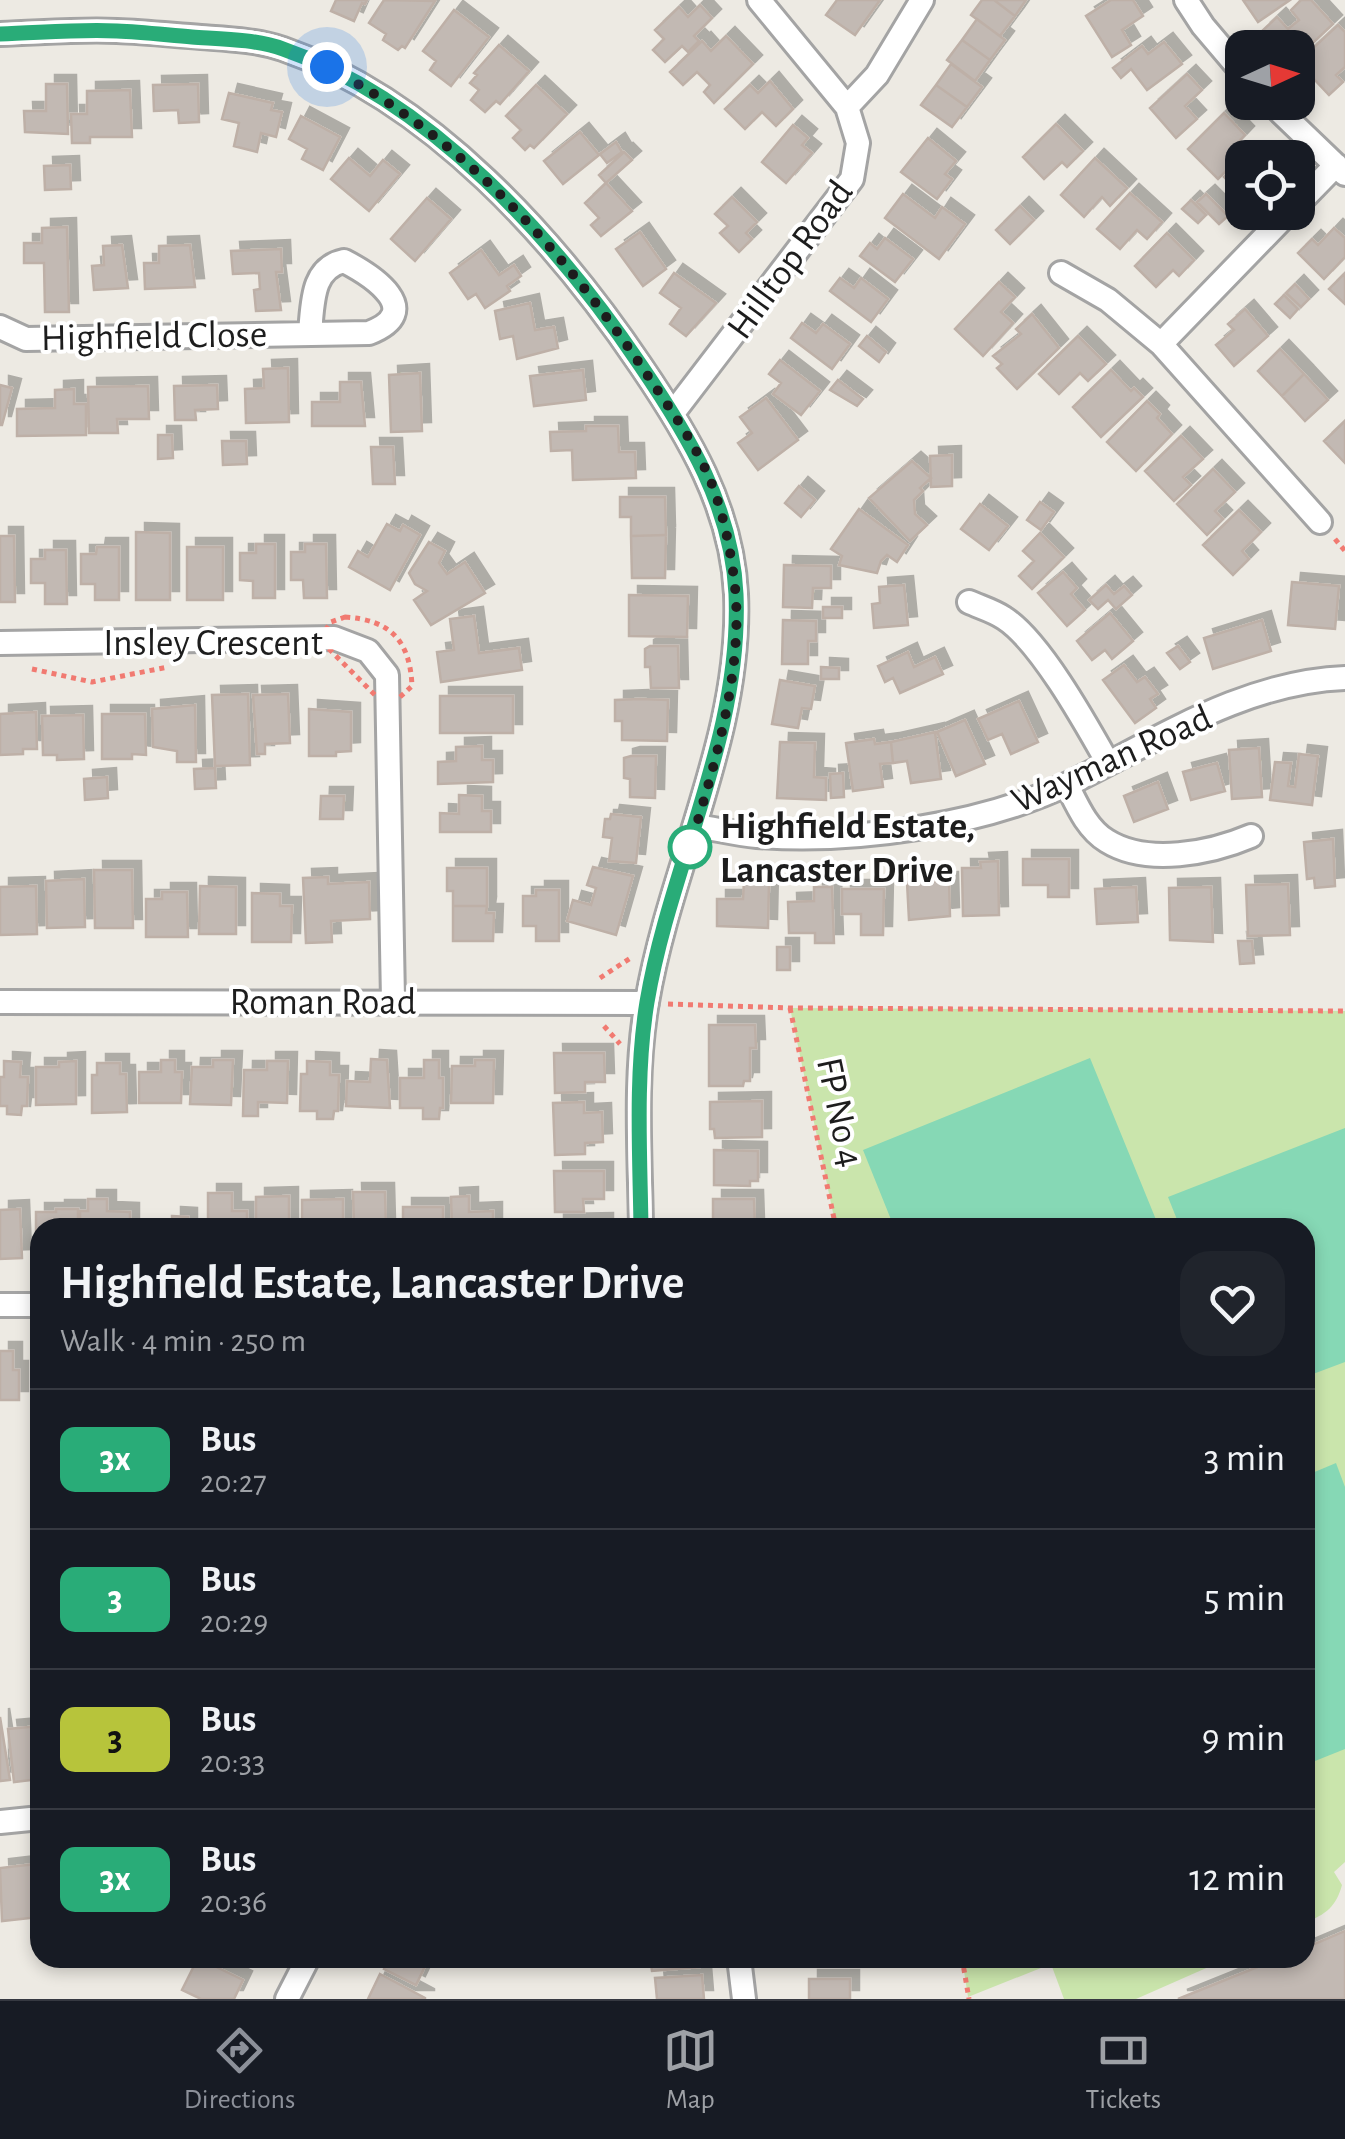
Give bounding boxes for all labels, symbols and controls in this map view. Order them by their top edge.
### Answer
north arrow [1225,30,1315,120]
map controls [1225,30,1315,230]
your location [302,42,352,92]
button: locate [1225,140,1315,230]
street label: Hilltop Road [721,174,860,346]
street label: Highfield Close [41,316,268,358]
street label: Insley Crescent [103,625,323,663]
street label: Wayman Road [1006,699,1217,821]
place label: Highfield Estate, Lancaster Drive [720,808,975,890]
marker: Highfield Estate, Lancaster Drive [669,826,711,868]
street label: Roman Road [229,984,417,1022]
street label: FP No 4 [809,1054,869,1171]
button: heart [1180,1251,1285,1356]
text: Highfield Estate, Lancaster Drive [60,1260,684,1308]
text: Walk · 4 min · 250 m [60,1325,306,1357]
text: Bus [200,1421,256,1459]
text: 3 min [1204,1440,1285,1478]
text: 3x [99,1442,131,1477]
text: 20:27 [200,1466,267,1498]
text: Bus [200,1561,256,1599]
text: 5 min [1204,1580,1285,1618]
text: 3 [107,1582,123,1617]
text: 20:29 [200,1606,268,1638]
text: Bus [200,1701,256,1739]
text: 9 min [1202,1720,1285,1758]
text: 3 [107,1722,123,1757]
text: 20:33 [200,1746,265,1778]
text: Bus [200,1841,256,1879]
text: 12 min [1189,1860,1285,1898]
text: 3x [99,1862,131,1897]
text: 20:36 [200,1886,267,1918]
tab: Directions [184,2023,295,2117]
tab: Map [663,2023,718,2117]
tab: Tickets [1085,2023,1161,2117]

